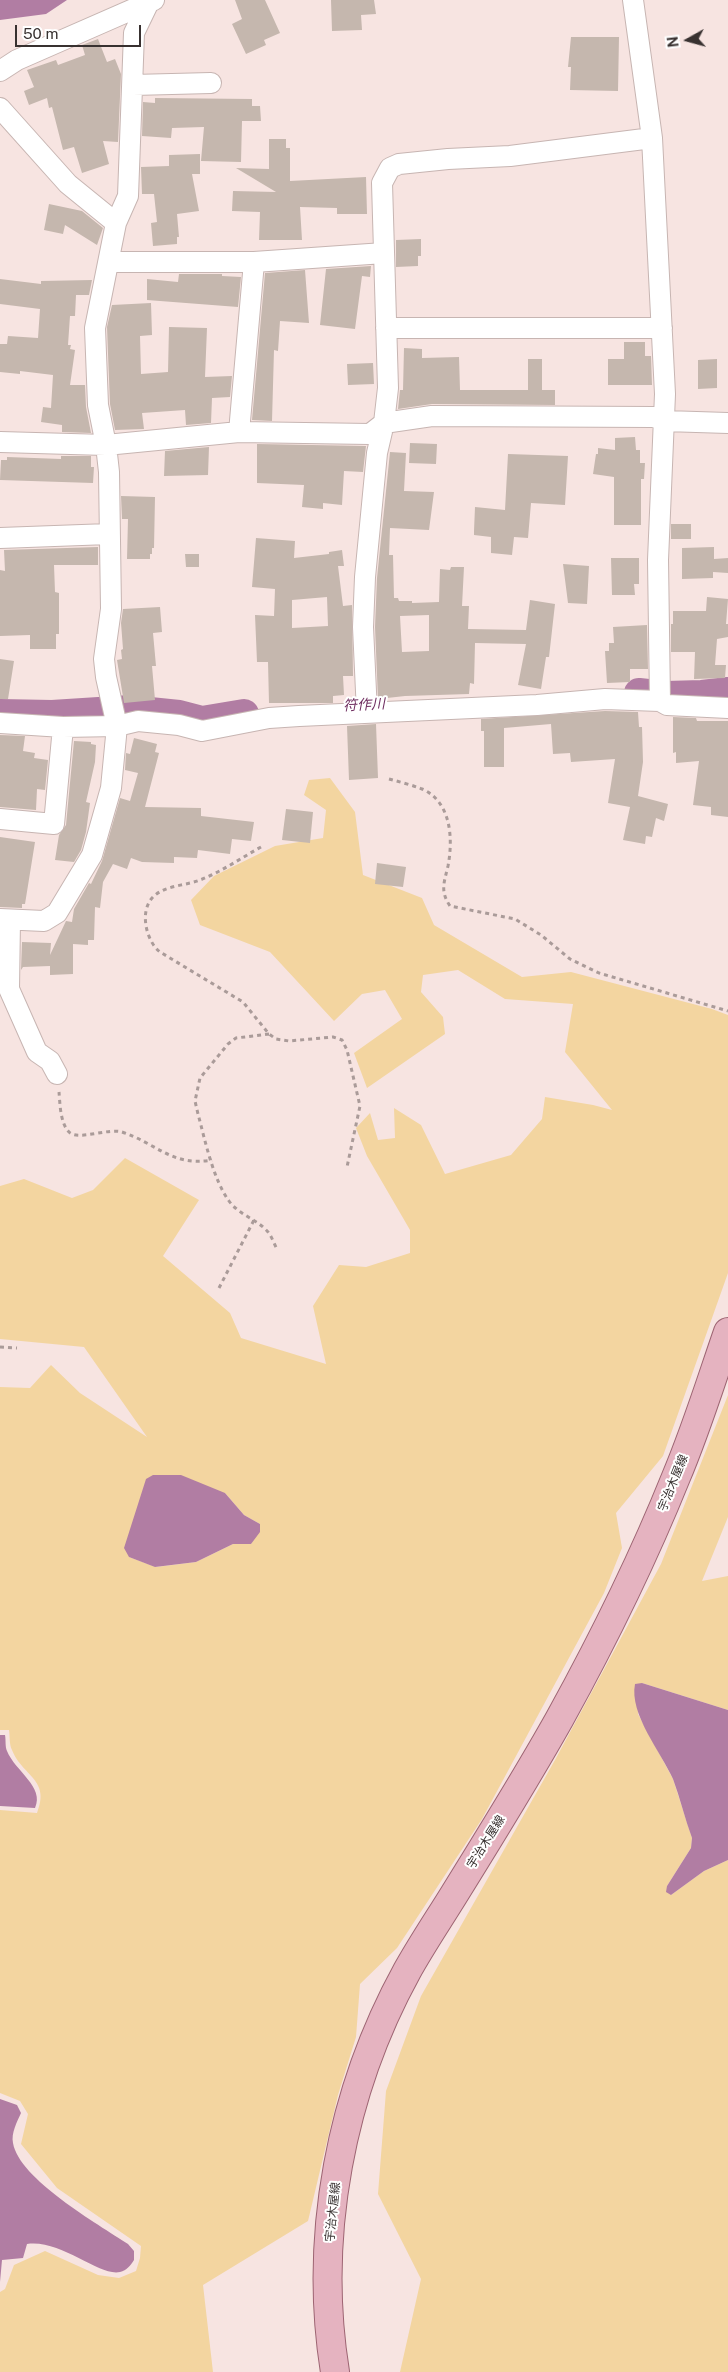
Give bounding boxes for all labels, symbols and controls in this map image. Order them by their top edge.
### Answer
scale bar [18,15,144,47]
north arrow [663,15,713,65]
text: 50 m [23,25,58,42]
text: N [665,35,682,48]
water label: 符作川 [343,696,385,714]
street label: 宇治木屋線 [655,1452,691,1514]
street label: 宇治木屋線 [464,1813,508,1871]
street label: 宇治木屋線 [323,2181,343,2243]

